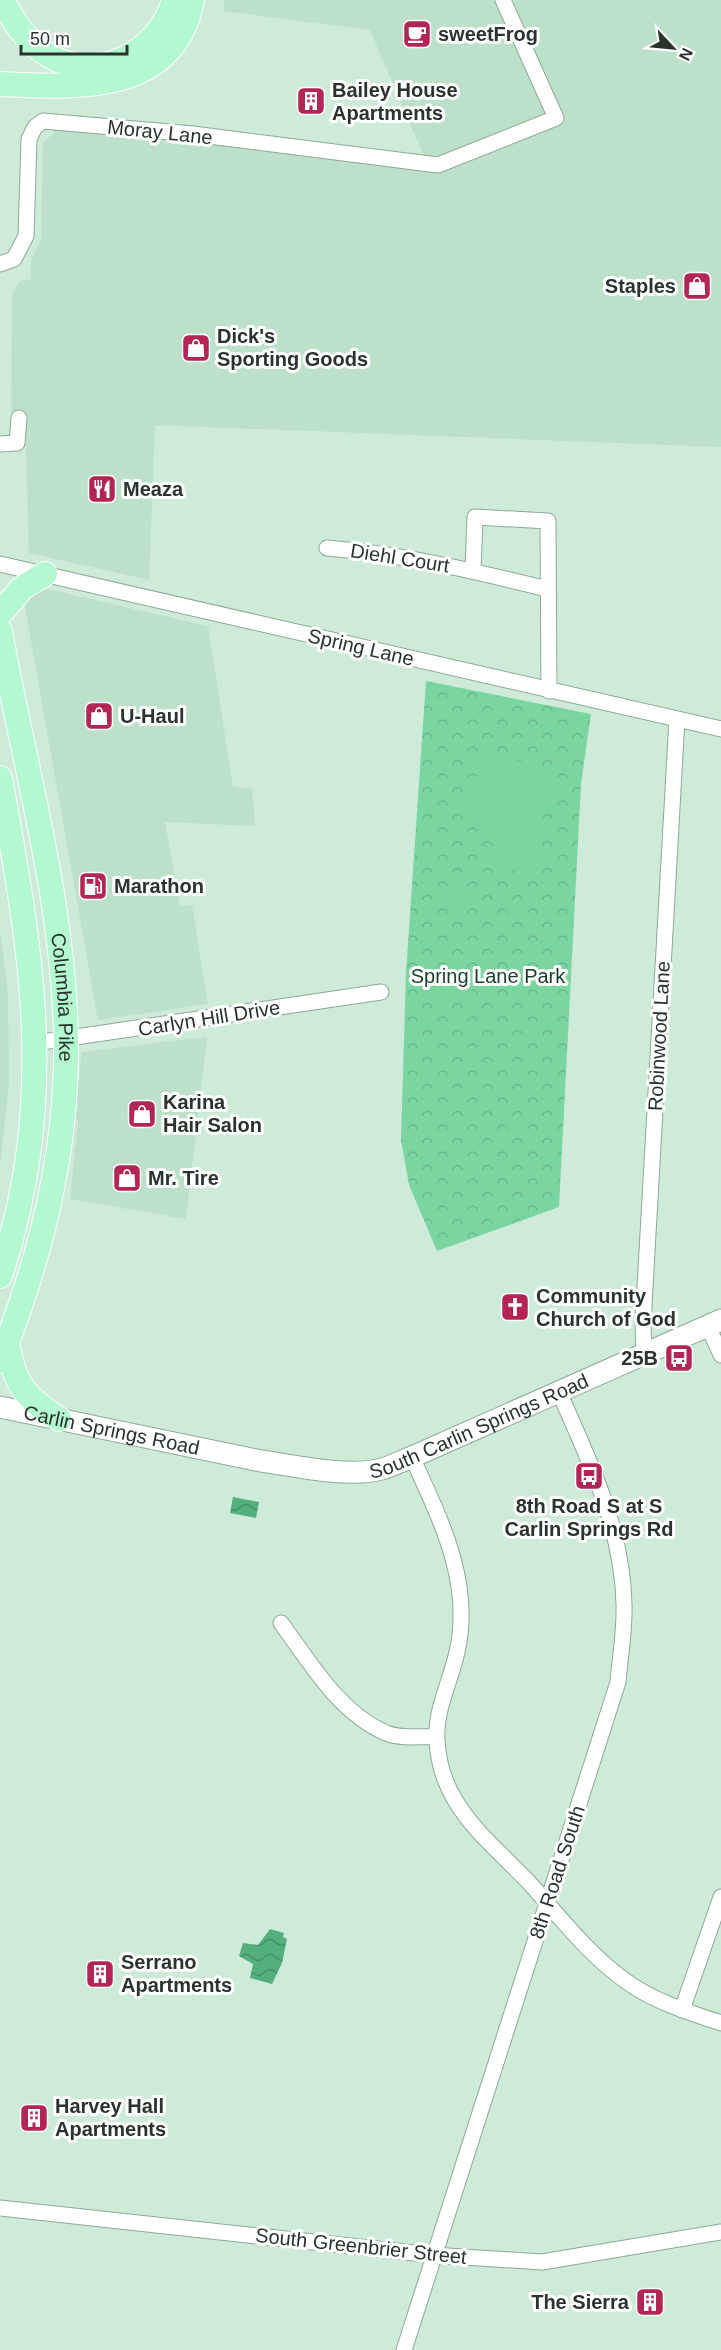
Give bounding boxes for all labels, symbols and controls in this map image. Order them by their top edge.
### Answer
scale bar [21,18,128,56]
cafe icon: sweetFrog [401,18,433,50]
north arrow [643,18,703,78]
place label: sweetFrog [438,23,538,45]
text: 50 m [30,29,70,49]
text: N [676,45,696,63]
place label: Bailey House Apartments [332,79,458,124]
building icon: Bailey House Apartments [295,85,327,117]
street label: Moray Lane [106,116,214,148]
shop icon: Staples [681,270,713,302]
place label: Staples [605,275,676,297]
place label: Dick's Sporting Goods [217,325,368,370]
shop icon: Dick's Sporting Goods [180,332,212,364]
restaurant icon: Meaza [86,473,118,505]
place label: Meaza [123,478,184,500]
street label: Diehl Court [349,539,452,577]
street label: Spring Lane [306,624,416,670]
shop icon: U-Haul [83,700,115,732]
place label: U-Haul [120,705,184,727]
fuel station icon: Marathon [77,870,109,902]
place label: Marathon [114,875,204,897]
street label: Columbia Pike [47,932,77,1062]
street label: Robinwood Lane [644,960,674,1112]
park label: Spring Lane Park [411,965,566,987]
street label: Carlyn Hill Drive [136,996,282,1040]
place label: Karina Hair Salon [163,1091,262,1136]
shop icon: Karina Hair Salon [126,1098,158,1130]
shop icon: Mr. Tire [111,1162,143,1194]
place label: Mr. Tire [148,1167,219,1189]
place label: Community Church of God [536,1285,676,1330]
church icon: Community Church of God [499,1291,531,1323]
bus stop icon: 25B [663,1342,695,1374]
place label: 25B [621,1347,658,1369]
street label: South Carlin Springs Road [367,1369,592,1482]
street label: Carlin Springs Road [22,1401,202,1459]
bus stop icon: 8th Road S at S Carlin Springs Rd [573,1460,605,1492]
place label: 8th Road S at S Carlin Springs Rd [505,1495,673,1540]
street label: 8th Road South [525,1803,589,1941]
place label: Serrano Apartments [121,1951,232,1996]
building icon: Serrano Apartments [84,1958,116,1990]
place label: Harvey Hall Apartments [55,2095,166,2140]
building icon: Harvey Hall Apartments [18,2102,50,2134]
street label: South Greenbrier Street [254,2224,468,2268]
building icon: The Sierra [634,2286,666,2318]
place label: The Sierra [531,2291,630,2313]

